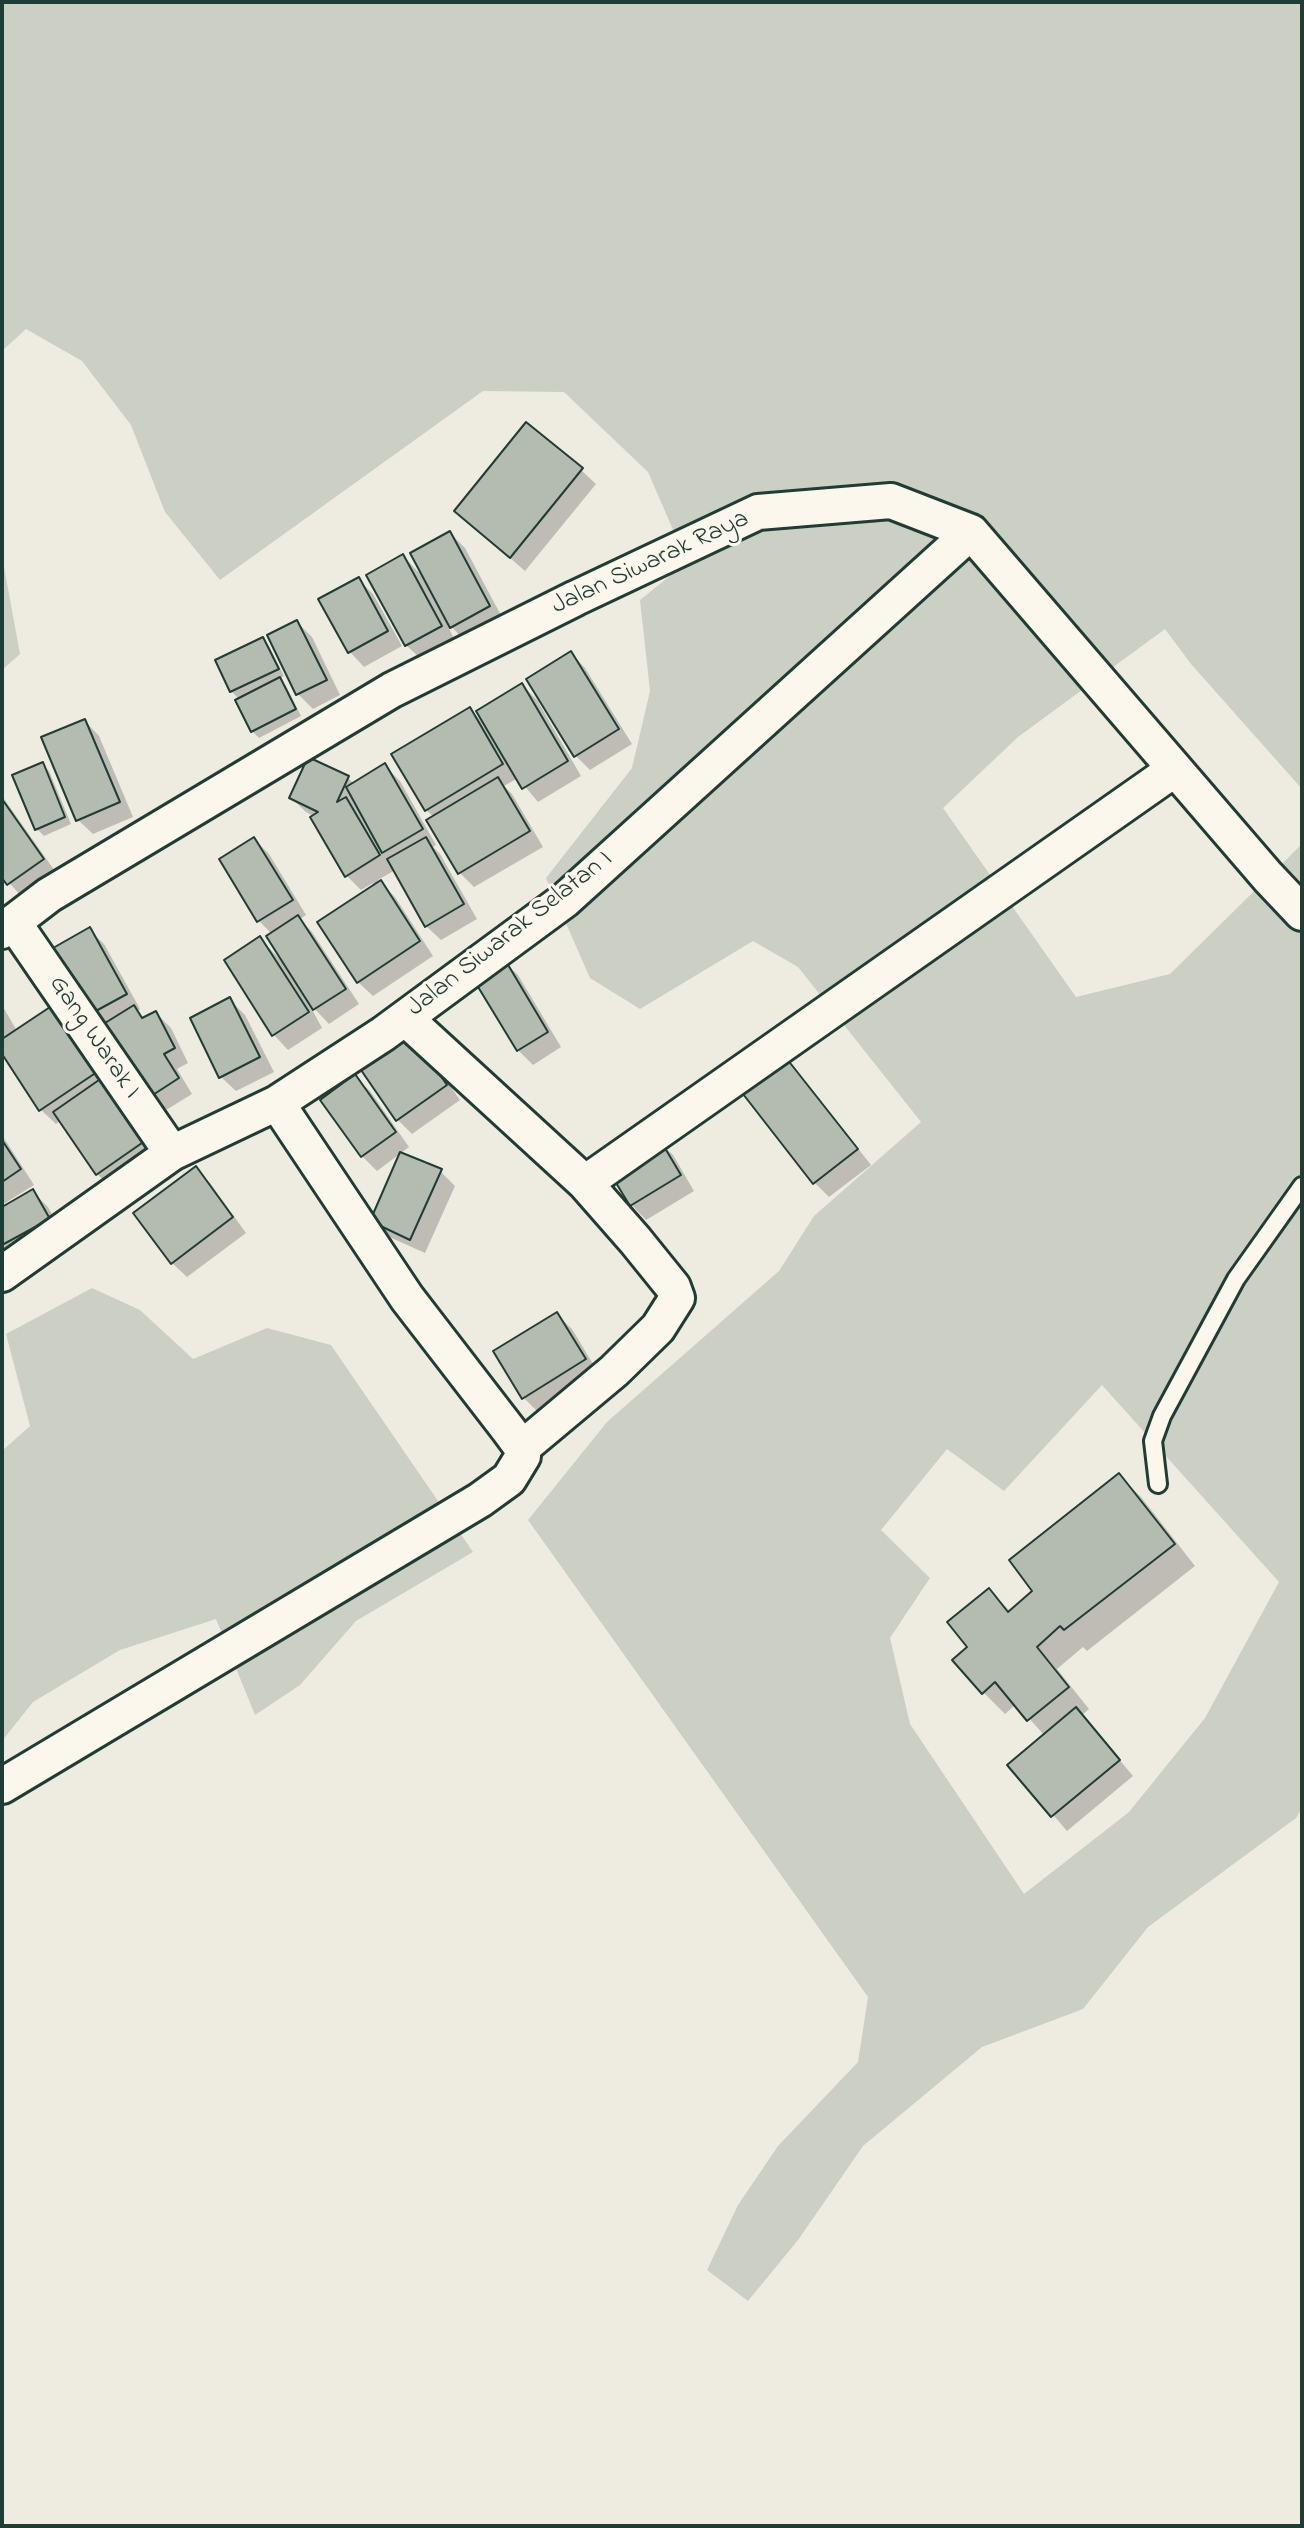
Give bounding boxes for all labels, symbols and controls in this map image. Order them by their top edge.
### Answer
street label: Jalan Siwarak Raya [548,505,754,623]
street label: Jalan Siwarak Selatan I [402,845,620,1025]
street label: Gang Warak I [40,971,146,1105]

